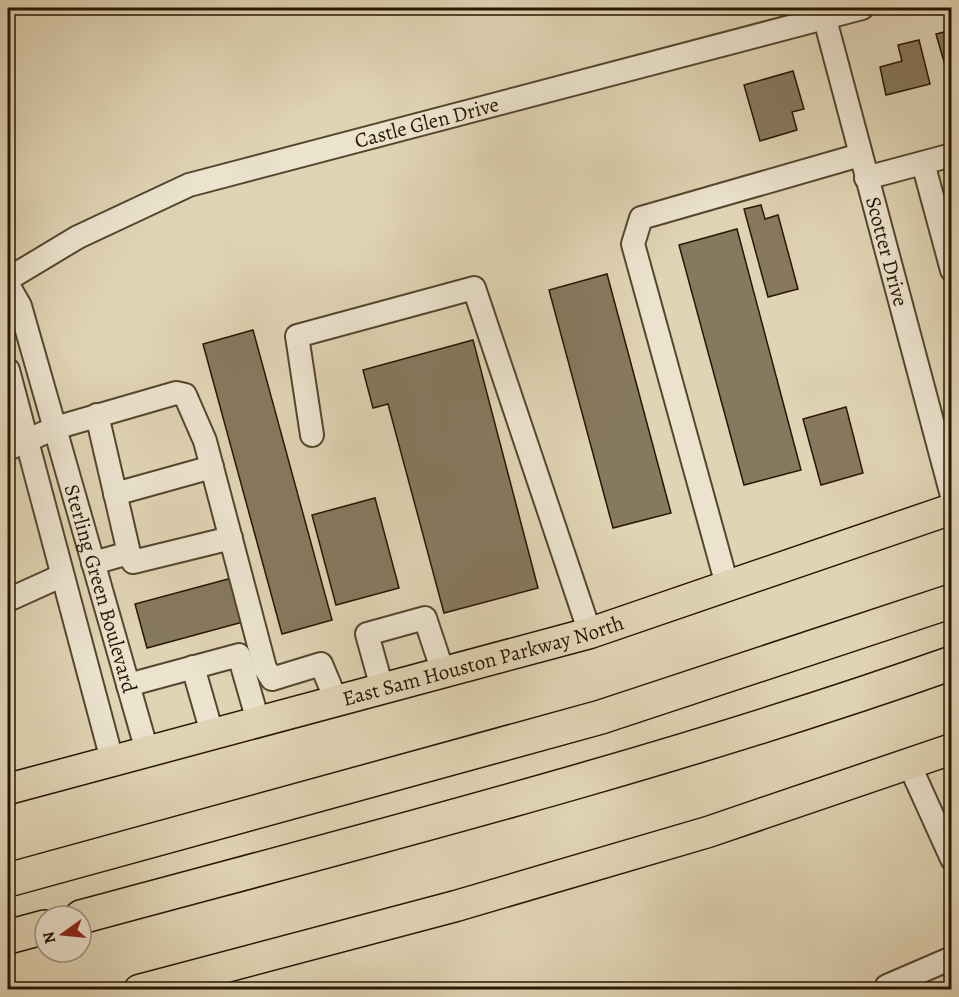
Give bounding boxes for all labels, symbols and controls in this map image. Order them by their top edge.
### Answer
street label: Castle Glen Drive [351,90,502,155]
street label: Scotter Drive [859,194,915,309]
street label: Sterling Green Boulevard [58,481,144,697]
street label: East Sam Houston Parkway North [339,608,627,713]
north arrow [33,904,93,964]
text: N [37,929,62,946]

